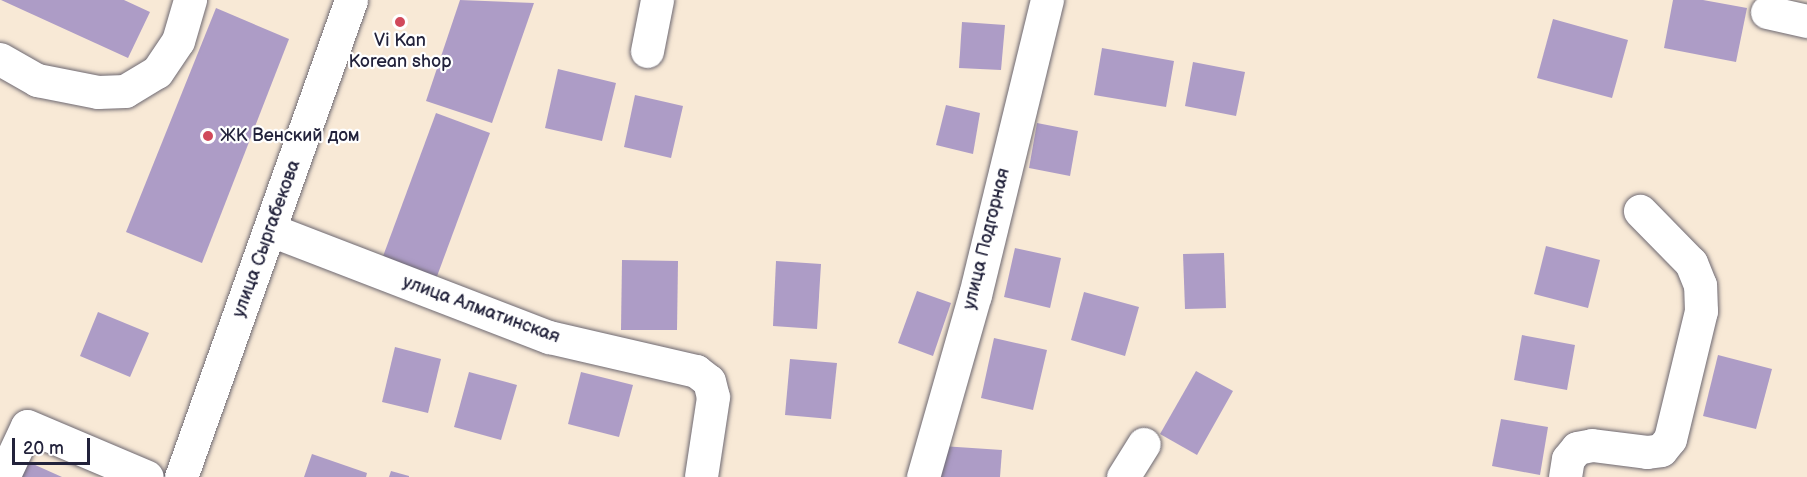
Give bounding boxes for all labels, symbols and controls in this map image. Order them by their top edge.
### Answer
marker: Vi Kan Korean shop [393,15,407,29]
place label: Vi Kan Korean shop [348,31,452,74]
place label: ЖК Венский дом [220,125,360,147]
marker: ЖК Венский дом [201,129,215,143]
street label: улица Сыргабекова [229,157,305,321]
street label: улица Подгорная [959,166,1015,312]
street label: улица Алматинская [399,272,563,348]
scale bar [15,426,93,464]
text: 20 m [23,438,64,459]

